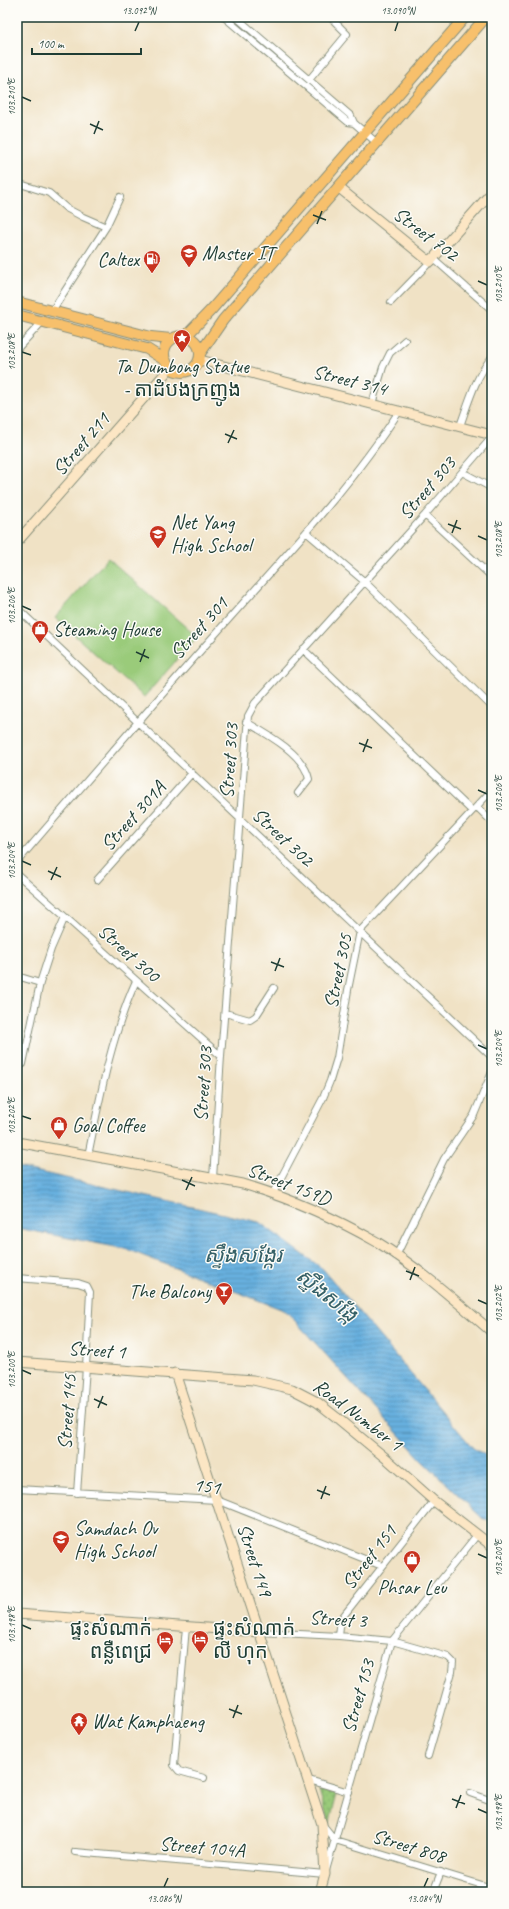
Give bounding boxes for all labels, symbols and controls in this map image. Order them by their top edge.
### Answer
text: 13.092°N [122,4,158,17]
text: 13.090°N [381,4,417,17]
scale bar [32,30,141,56]
text: 100 m [38,36,65,52]
text: 103.210°E [5,77,18,116]
street label: Street 702 [388,201,465,268]
place label: Master IT [202,241,278,266]
school or university icon: Master IT [179,243,199,268]
place label: Caltex [97,247,141,272]
fuel station icon: Caltex [142,249,162,274]
text: 103.210°E [492,265,505,304]
place icon: Ta Dumbong Statue - តាដំបងក្រញូង [172,328,192,353]
text: 103.208°E [5,332,18,371]
place label: Ta Dumbong Statue - តាដំបងក្រញូង [115,354,250,407]
street label: Street 314 [310,359,392,402]
street label: Street 211 [47,407,116,481]
street label: Street 303 [393,450,462,525]
place label: Net Yang High School [171,510,255,558]
text: 103.208°E [492,520,505,559]
school or university icon: Net Yang High School [148,524,168,549]
text: 103.206°E [5,586,18,625]
street label: Street 301 [164,591,234,664]
place label: Steaming House [53,617,162,642]
shop icon: Steaming House [30,619,50,644]
street label: Street 303 [214,721,244,799]
text: 103.206°E [492,774,505,813]
street label: Street 301A [95,775,172,856]
street label: Street 302 [247,802,321,873]
text: 103.204°E [5,841,18,880]
street label: Street 300 [93,918,167,989]
street label: Street 305 [318,931,358,1010]
text: 103.204°E [492,1029,505,1068]
street label: Street 303 [188,1044,218,1122]
text: 103.202°E [5,1096,18,1135]
place label: Goal Coffee [72,1113,146,1138]
shop icon: Goal Coffee [49,1115,69,1140]
street label: Street 159D [244,1157,335,1212]
water label: ស្ទឹងសង្កែរ [204,1242,285,1269]
water label: ស្ទឹងសង្កែ [291,1262,364,1329]
place label: The Balcony [129,1279,212,1304]
bar icon: The Balcony [214,1281,234,1306]
text: 103.202°E [492,1284,505,1323]
street label: Street 1 [67,1336,127,1365]
text: 103.200°E [5,1350,18,1389]
street label: Street 145 [52,1373,82,1450]
street label: Road Number 1 [308,1373,408,1457]
street label: 151 [192,1472,223,1500]
place label: Samdach Ov High School [74,1516,159,1564]
street label: Street 151 [336,1519,403,1594]
street label: Street 149 [231,1520,279,1602]
school or university icon: Samdach Ov High School [51,1529,71,1554]
text: 103.200°E [492,1538,505,1577]
shop icon: Phsar Leu [402,1549,422,1574]
place label: Phsar Leu [378,1575,448,1600]
text: 103.198°E [5,1605,18,1644]
street label: Street 3 [308,1605,369,1634]
place label: ផ្ទះសំណាក់ ពន្លឺពេជ្រ [70,1616,152,1664]
place label: ផ្ទះសំណាក់ លី ហុក [213,1616,295,1664]
hotel icon: ផ្ទះសំណាក់ លី ហុក [190,1629,210,1654]
hotel icon: ផ្ទះសំណាក់ ពន្លឺពេជ្រ [155,1630,175,1655]
street label: Street 153 [336,1654,381,1736]
place label: Wat Kamphaeng [92,1709,206,1734]
temple icon: Wat Kamphaeng [69,1711,89,1736]
text: 103.198°E [492,1793,505,1832]
street label: Street 808 [369,1823,451,1870]
street label: Street 104A [158,1831,247,1863]
text: 13.086°N [147,1892,183,1905]
text: 13.084°N [407,1892,443,1905]

